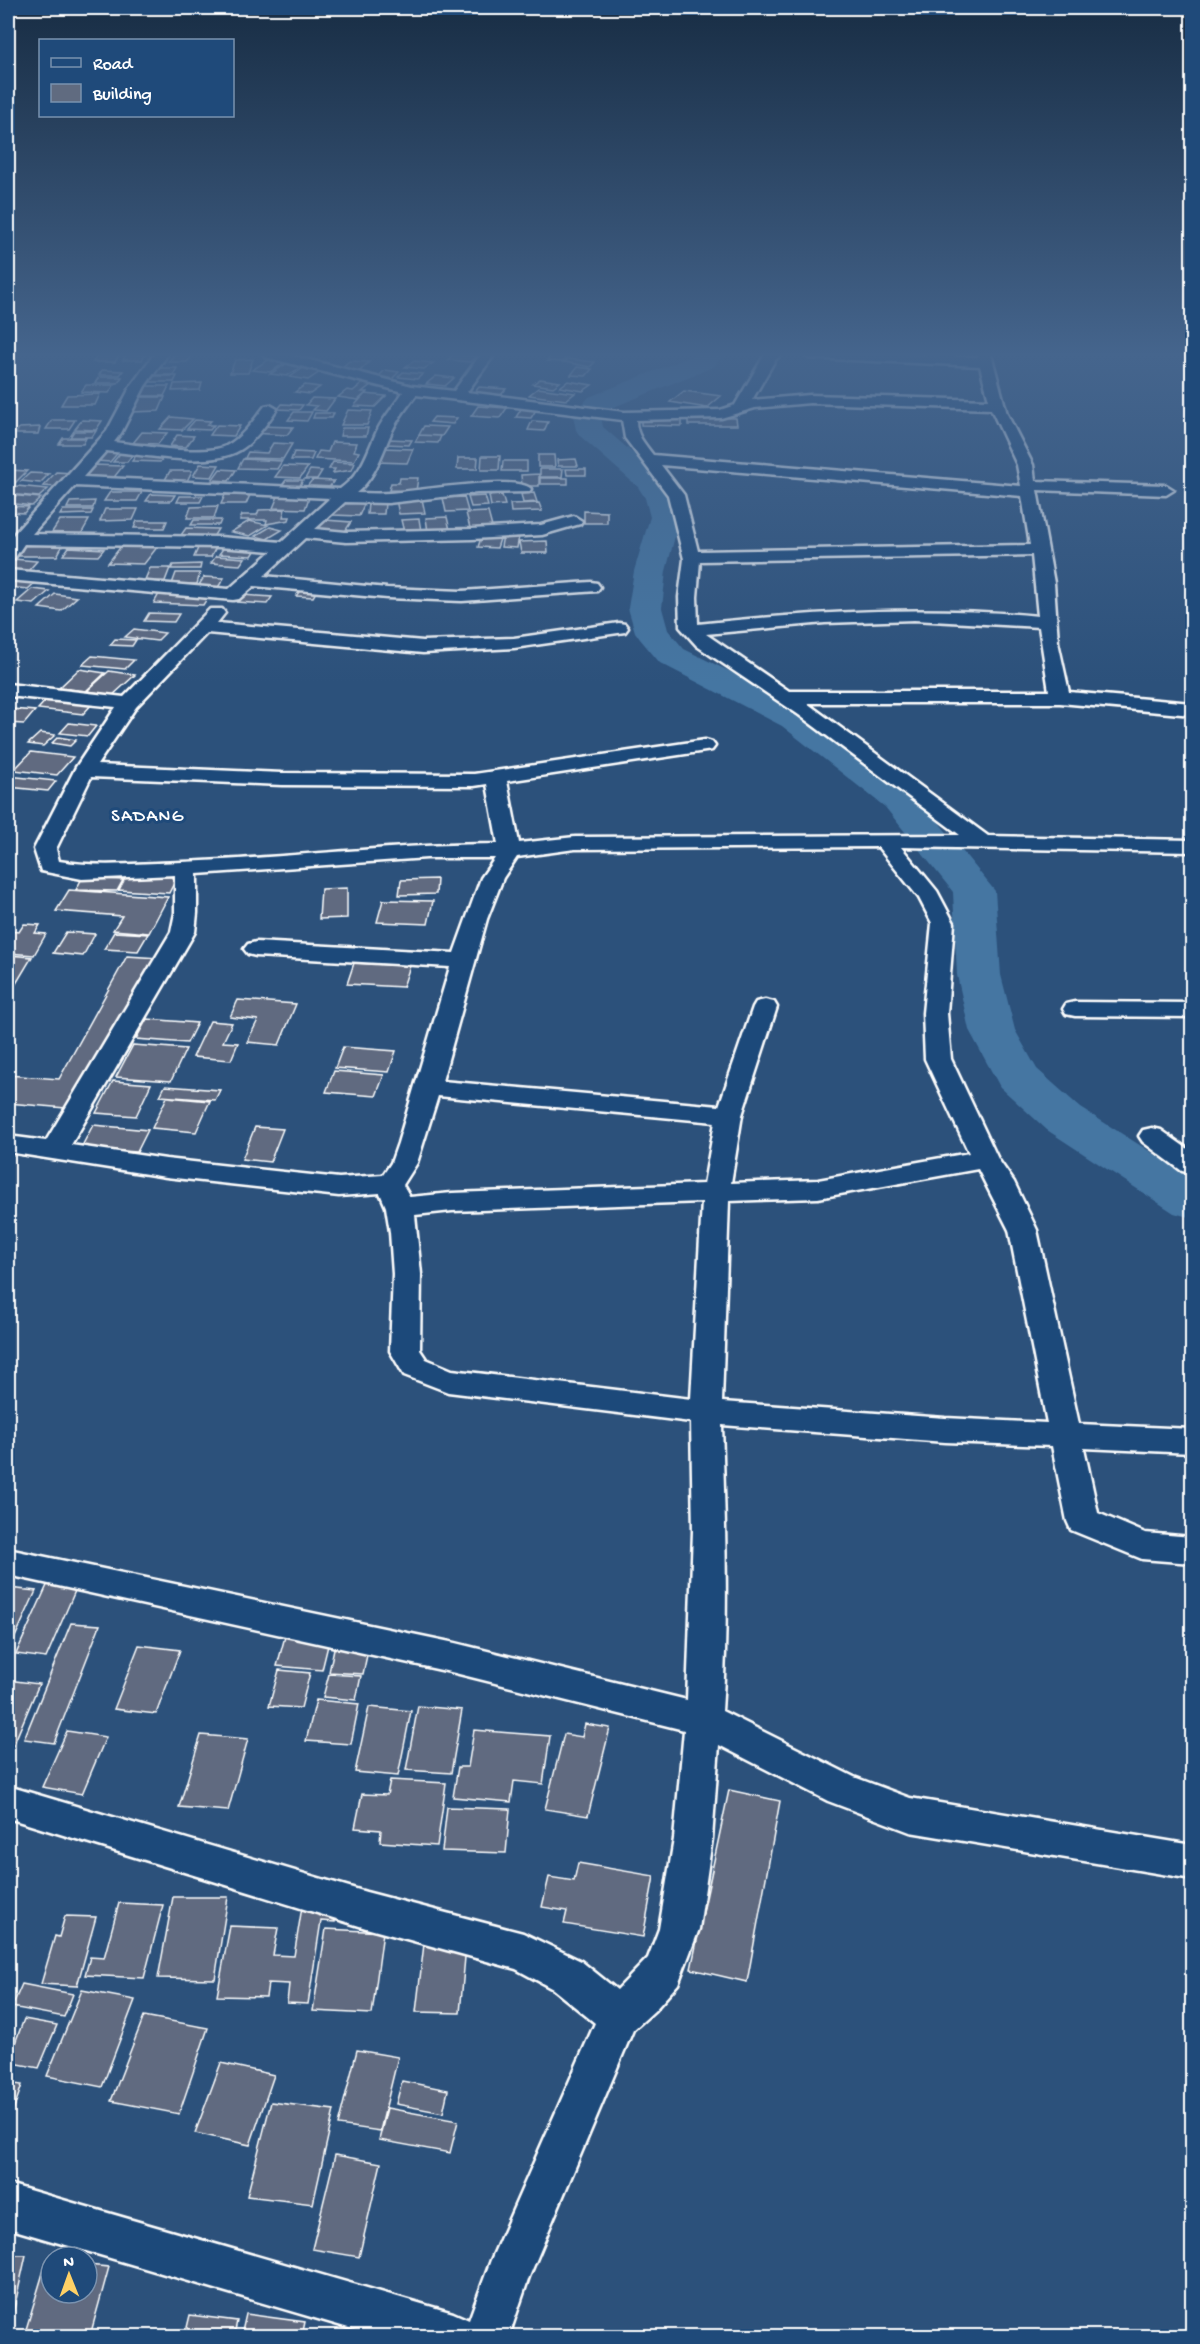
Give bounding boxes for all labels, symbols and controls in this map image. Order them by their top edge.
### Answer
legend [39,39,234,117]
text: Road [93,55,134,76]
text: Building [92,85,152,106]
district label: SADANG [111,807,185,828]
north arrow [39,2245,99,2305]
text: N [63,2254,75,2273]

